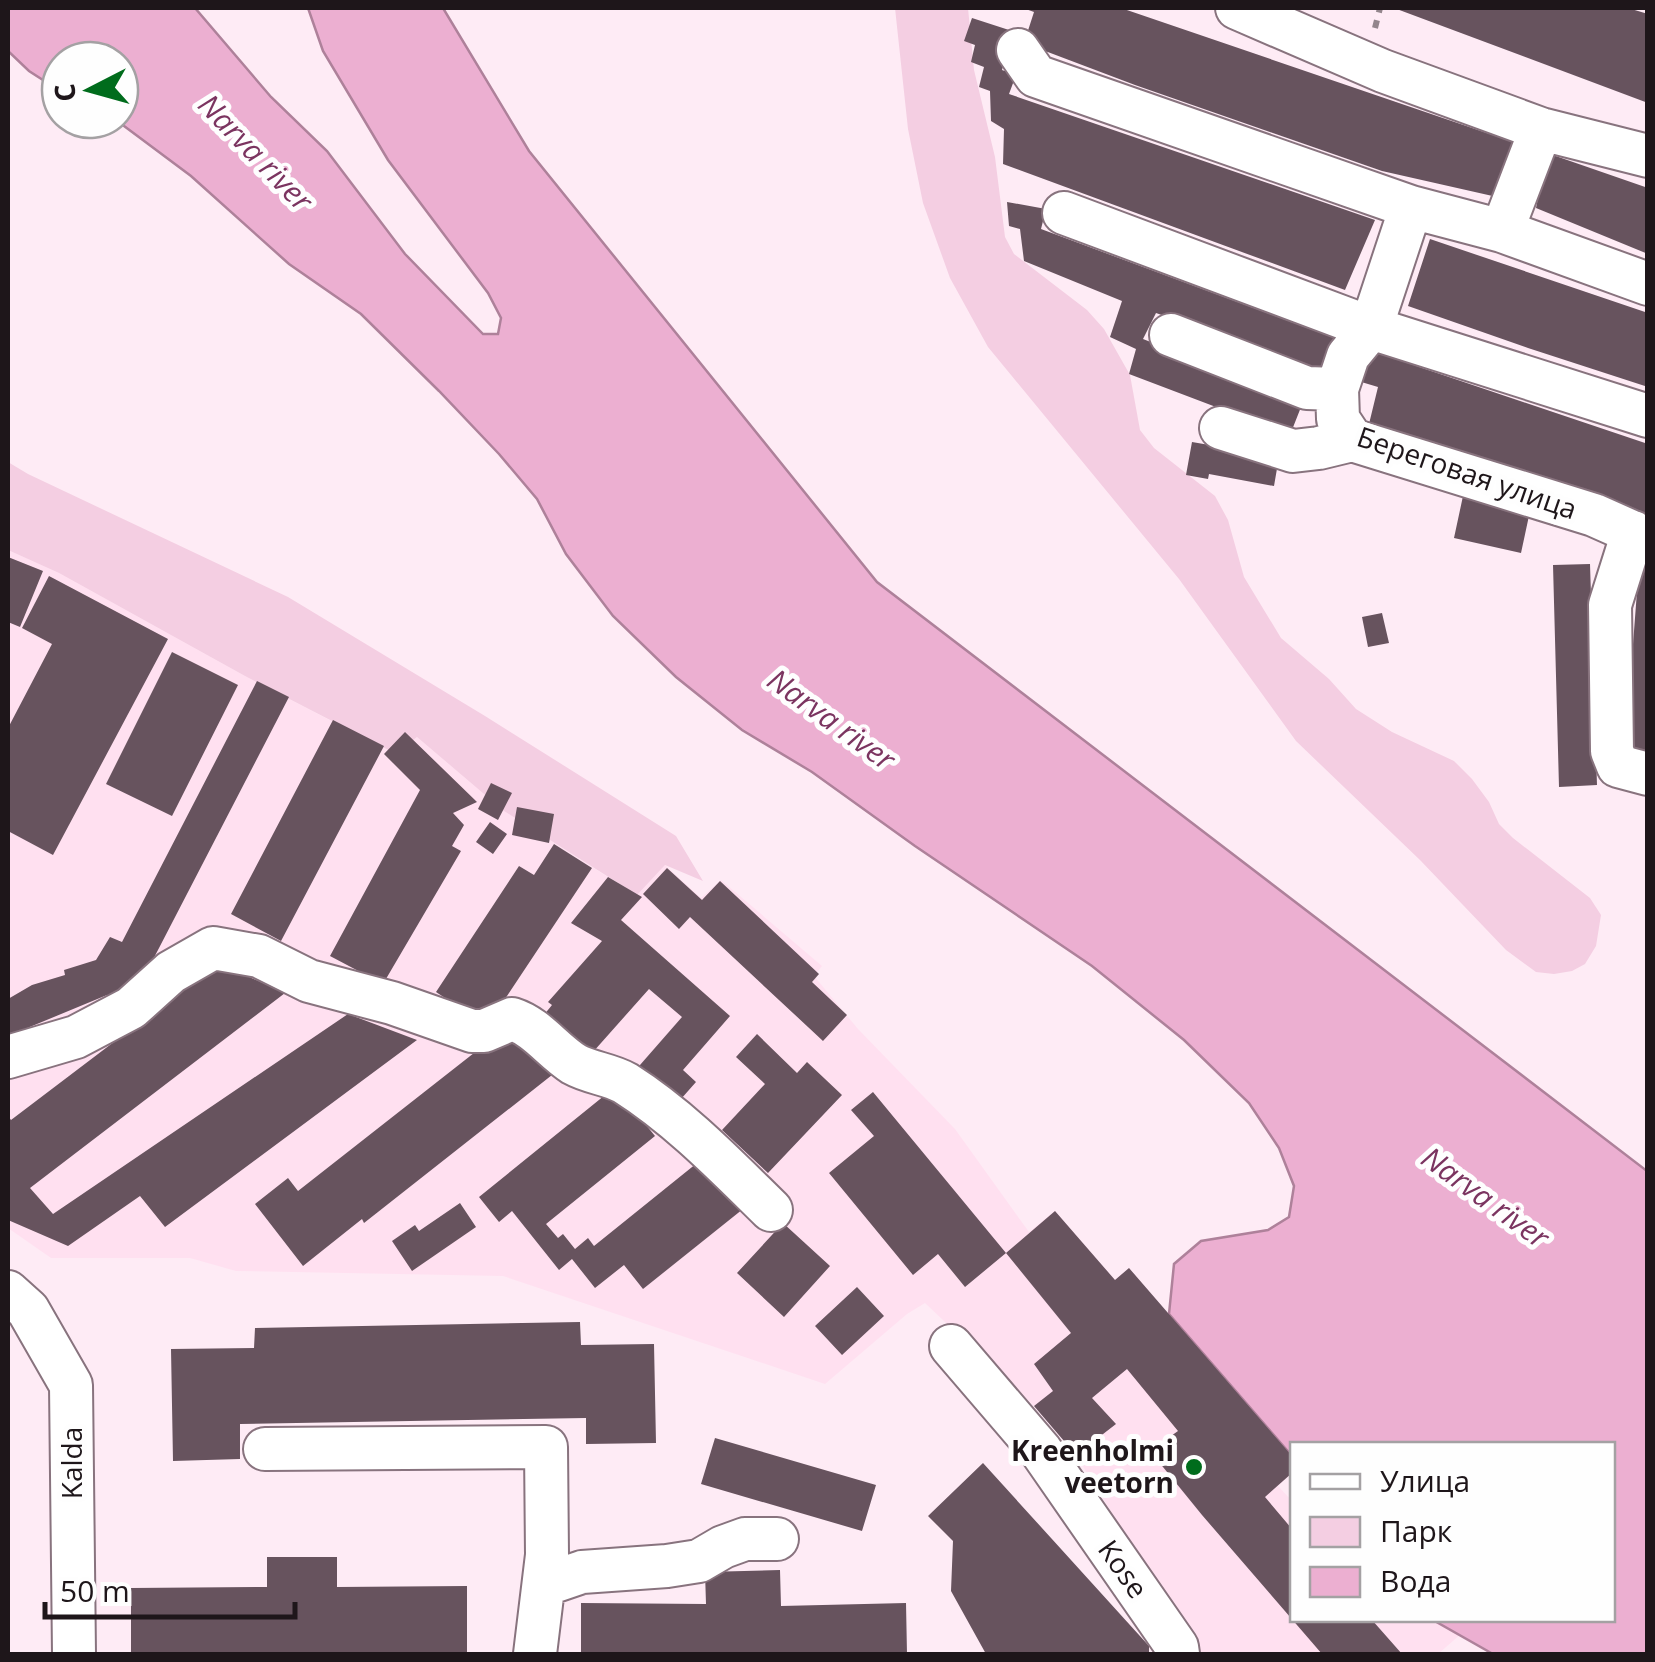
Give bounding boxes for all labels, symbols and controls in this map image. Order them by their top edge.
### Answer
north arrow [40,40,140,140]
text: С [44,82,84,104]
water label: Narva river [190,84,323,220]
street label: Береговая улица [1352,417,1582,527]
water label: Narva river [760,659,905,780]
water label: Narva river [1414,1137,1559,1258]
street label: Kalda [52,1427,90,1499]
place label: Kreenholmi veetorn [1011,1431,1174,1501]
legend [1290,1442,1615,1622]
marker: Kreenholmi veetorn [1183,1456,1205,1478]
text: Улица [1380,1460,1470,1501]
text: Парк [1380,1510,1453,1551]
street label: Kose [1090,1532,1157,1605]
scale bar [45,1557,295,1619]
text: Вода [1380,1560,1451,1601]
text: 50 m [60,1570,130,1611]

